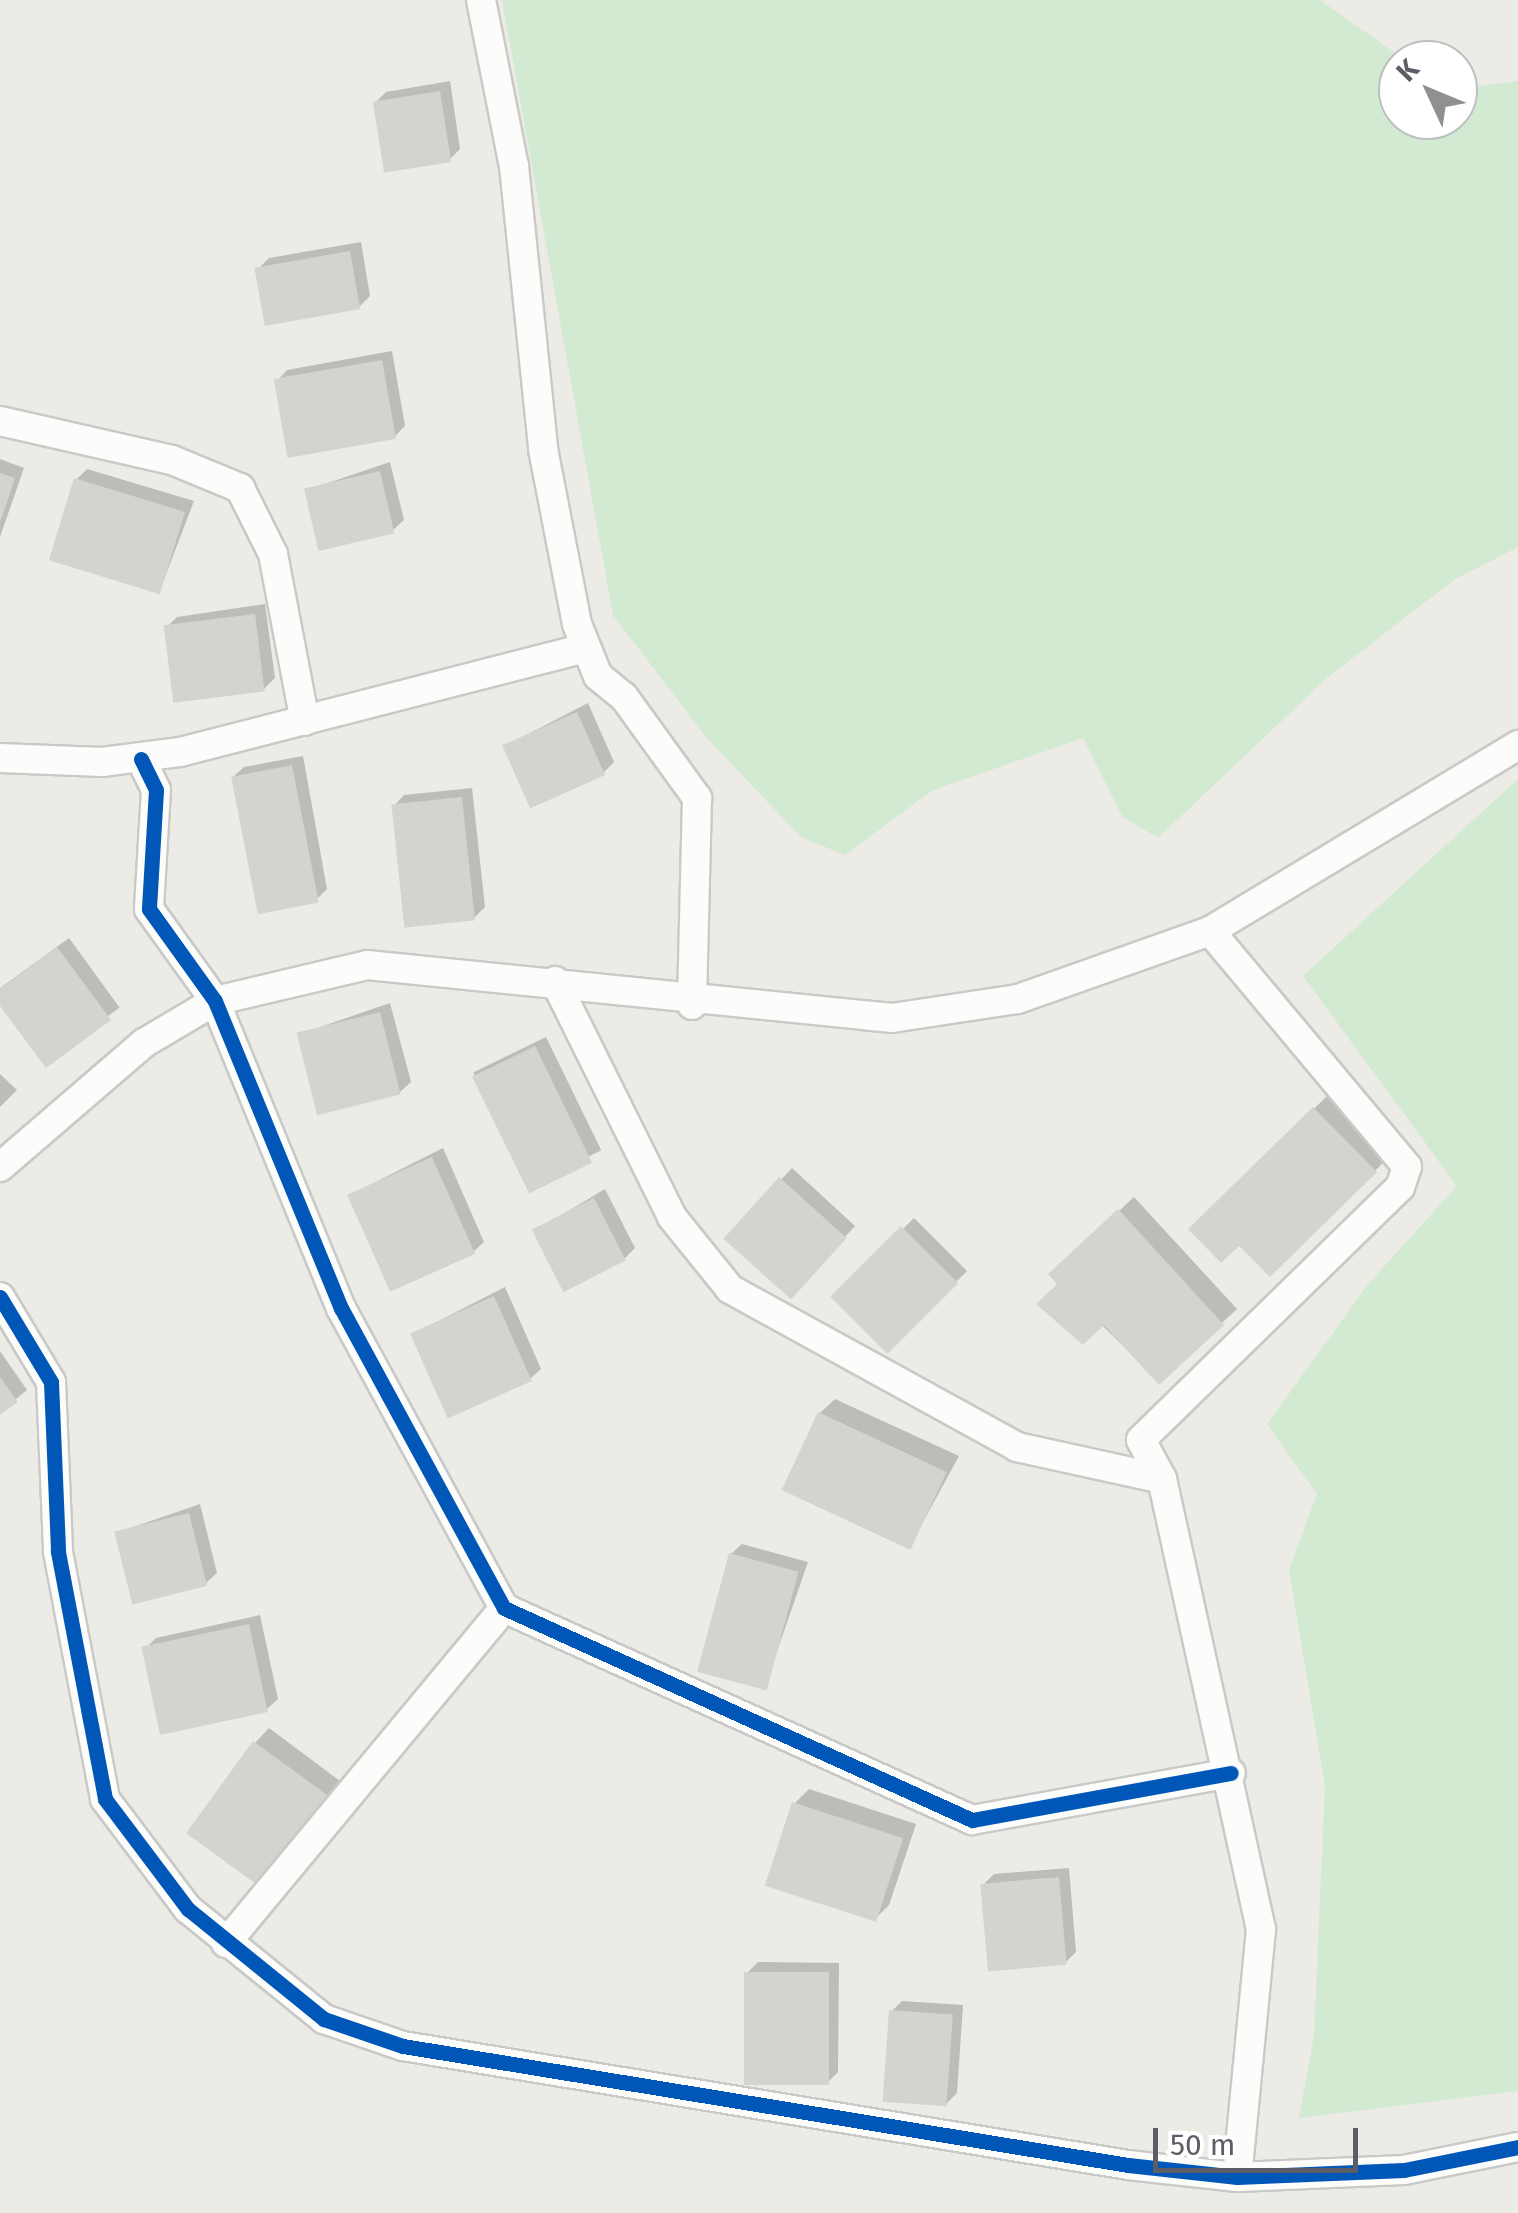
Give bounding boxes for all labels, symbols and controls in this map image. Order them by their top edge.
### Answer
north arrow [1378,40,1478,140]
text: K [1389,52,1426,88]
scale bar [1158,2108,1363,2170]
text: 50 m [1170,2127,1235,2163]

